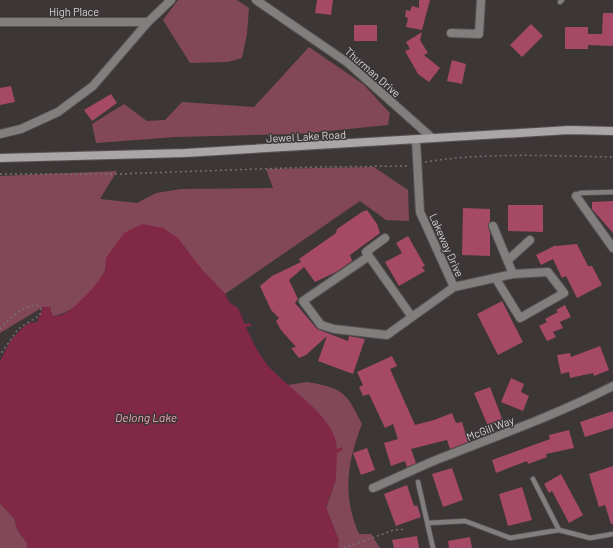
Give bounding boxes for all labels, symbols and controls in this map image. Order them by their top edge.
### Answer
street label: High Place [49,5,99,18]
street label: Thurman Drive [343,44,404,100]
street label: Jewel Lake Road [266,127,346,145]
street label: Lakeway Drive [427,211,467,279]
water label: Delong Lake [115,410,177,424]
street label: McGill Way [464,413,516,443]

